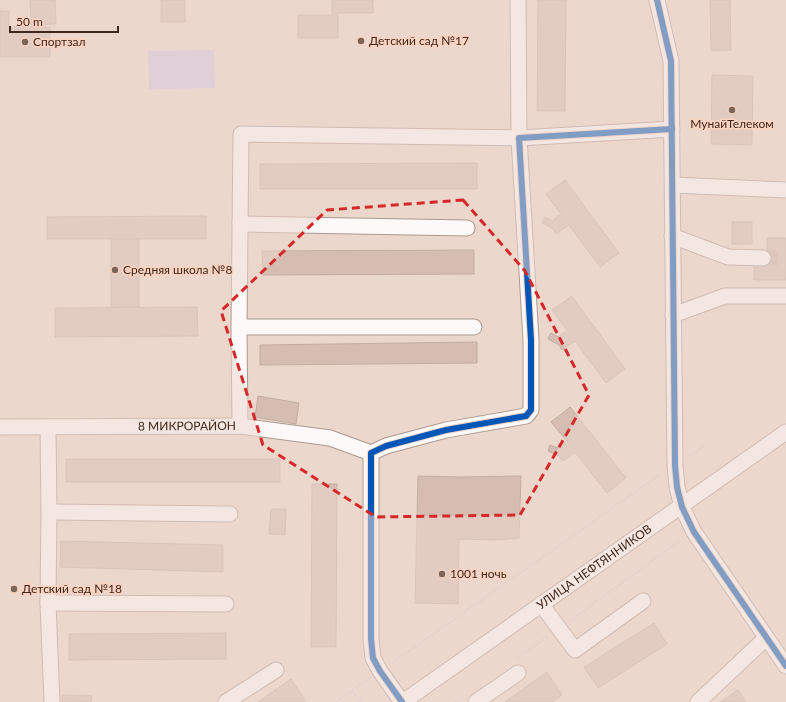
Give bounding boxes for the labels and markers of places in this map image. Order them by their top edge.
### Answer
place label: Детский сад №17 [369,33,469,48]
place label: Спортзал [33,34,86,49]
marker: Детский сад №17 [356,36,366,46]
marker: Спортзал [20,37,30,47]
marker: МунайТелеком [727,105,737,115]
place label: МунайТелеком [690,116,774,131]
place label: Средняя школа №8 [123,262,232,277]
marker: Средняя школа №8 [110,265,120,275]
place label: 1001 ночь [450,566,507,581]
marker: 1001 ночь [437,569,447,579]
place label: Детский сад №18 [22,581,122,596]
marker: Детский сад №18 [9,584,19,594]

